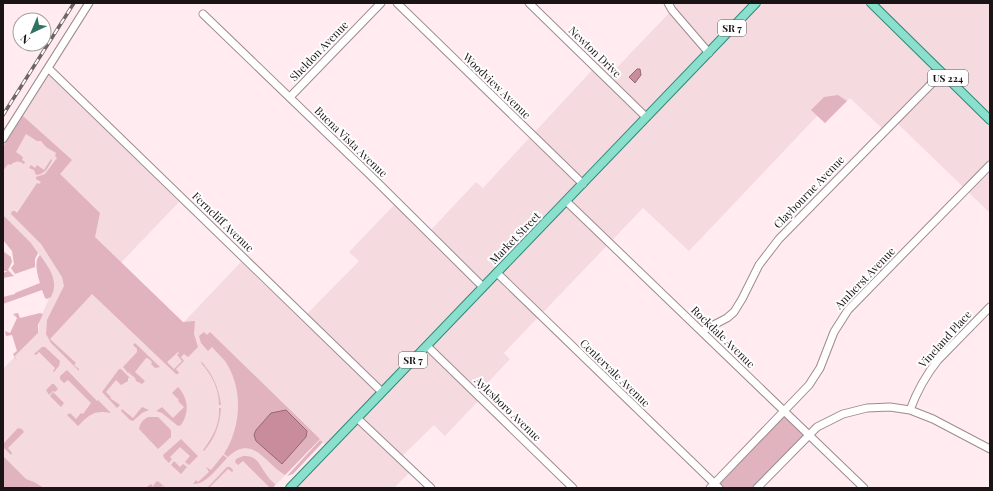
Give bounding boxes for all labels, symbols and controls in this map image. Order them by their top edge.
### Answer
north arrow [12,12,52,52]
street label: Sheldon Avenue [286,17,352,84]
road number: SR 7 [718,20,746,36]
street label: Newton Drive [566,23,625,81]
text: N [17,31,33,48]
street label: Woodview Avenue [460,49,535,122]
road number: US 224 [928,70,968,86]
street label: Buena Vista Avenue [312,103,391,181]
street label: Claybourne Avenue [770,152,848,231]
street label: Ferncliff Avenue [189,188,258,255]
street label: Market Street [486,208,543,267]
street label: Amherst Avenue [830,243,898,313]
street label: Rockdale Avenue [688,302,759,371]
street label: Vineland Place [914,307,975,371]
street label: Centervale Avenue [577,335,654,410]
road number: SR 7 [399,352,427,368]
street label: Aylesboro Avenue [471,372,545,445]

